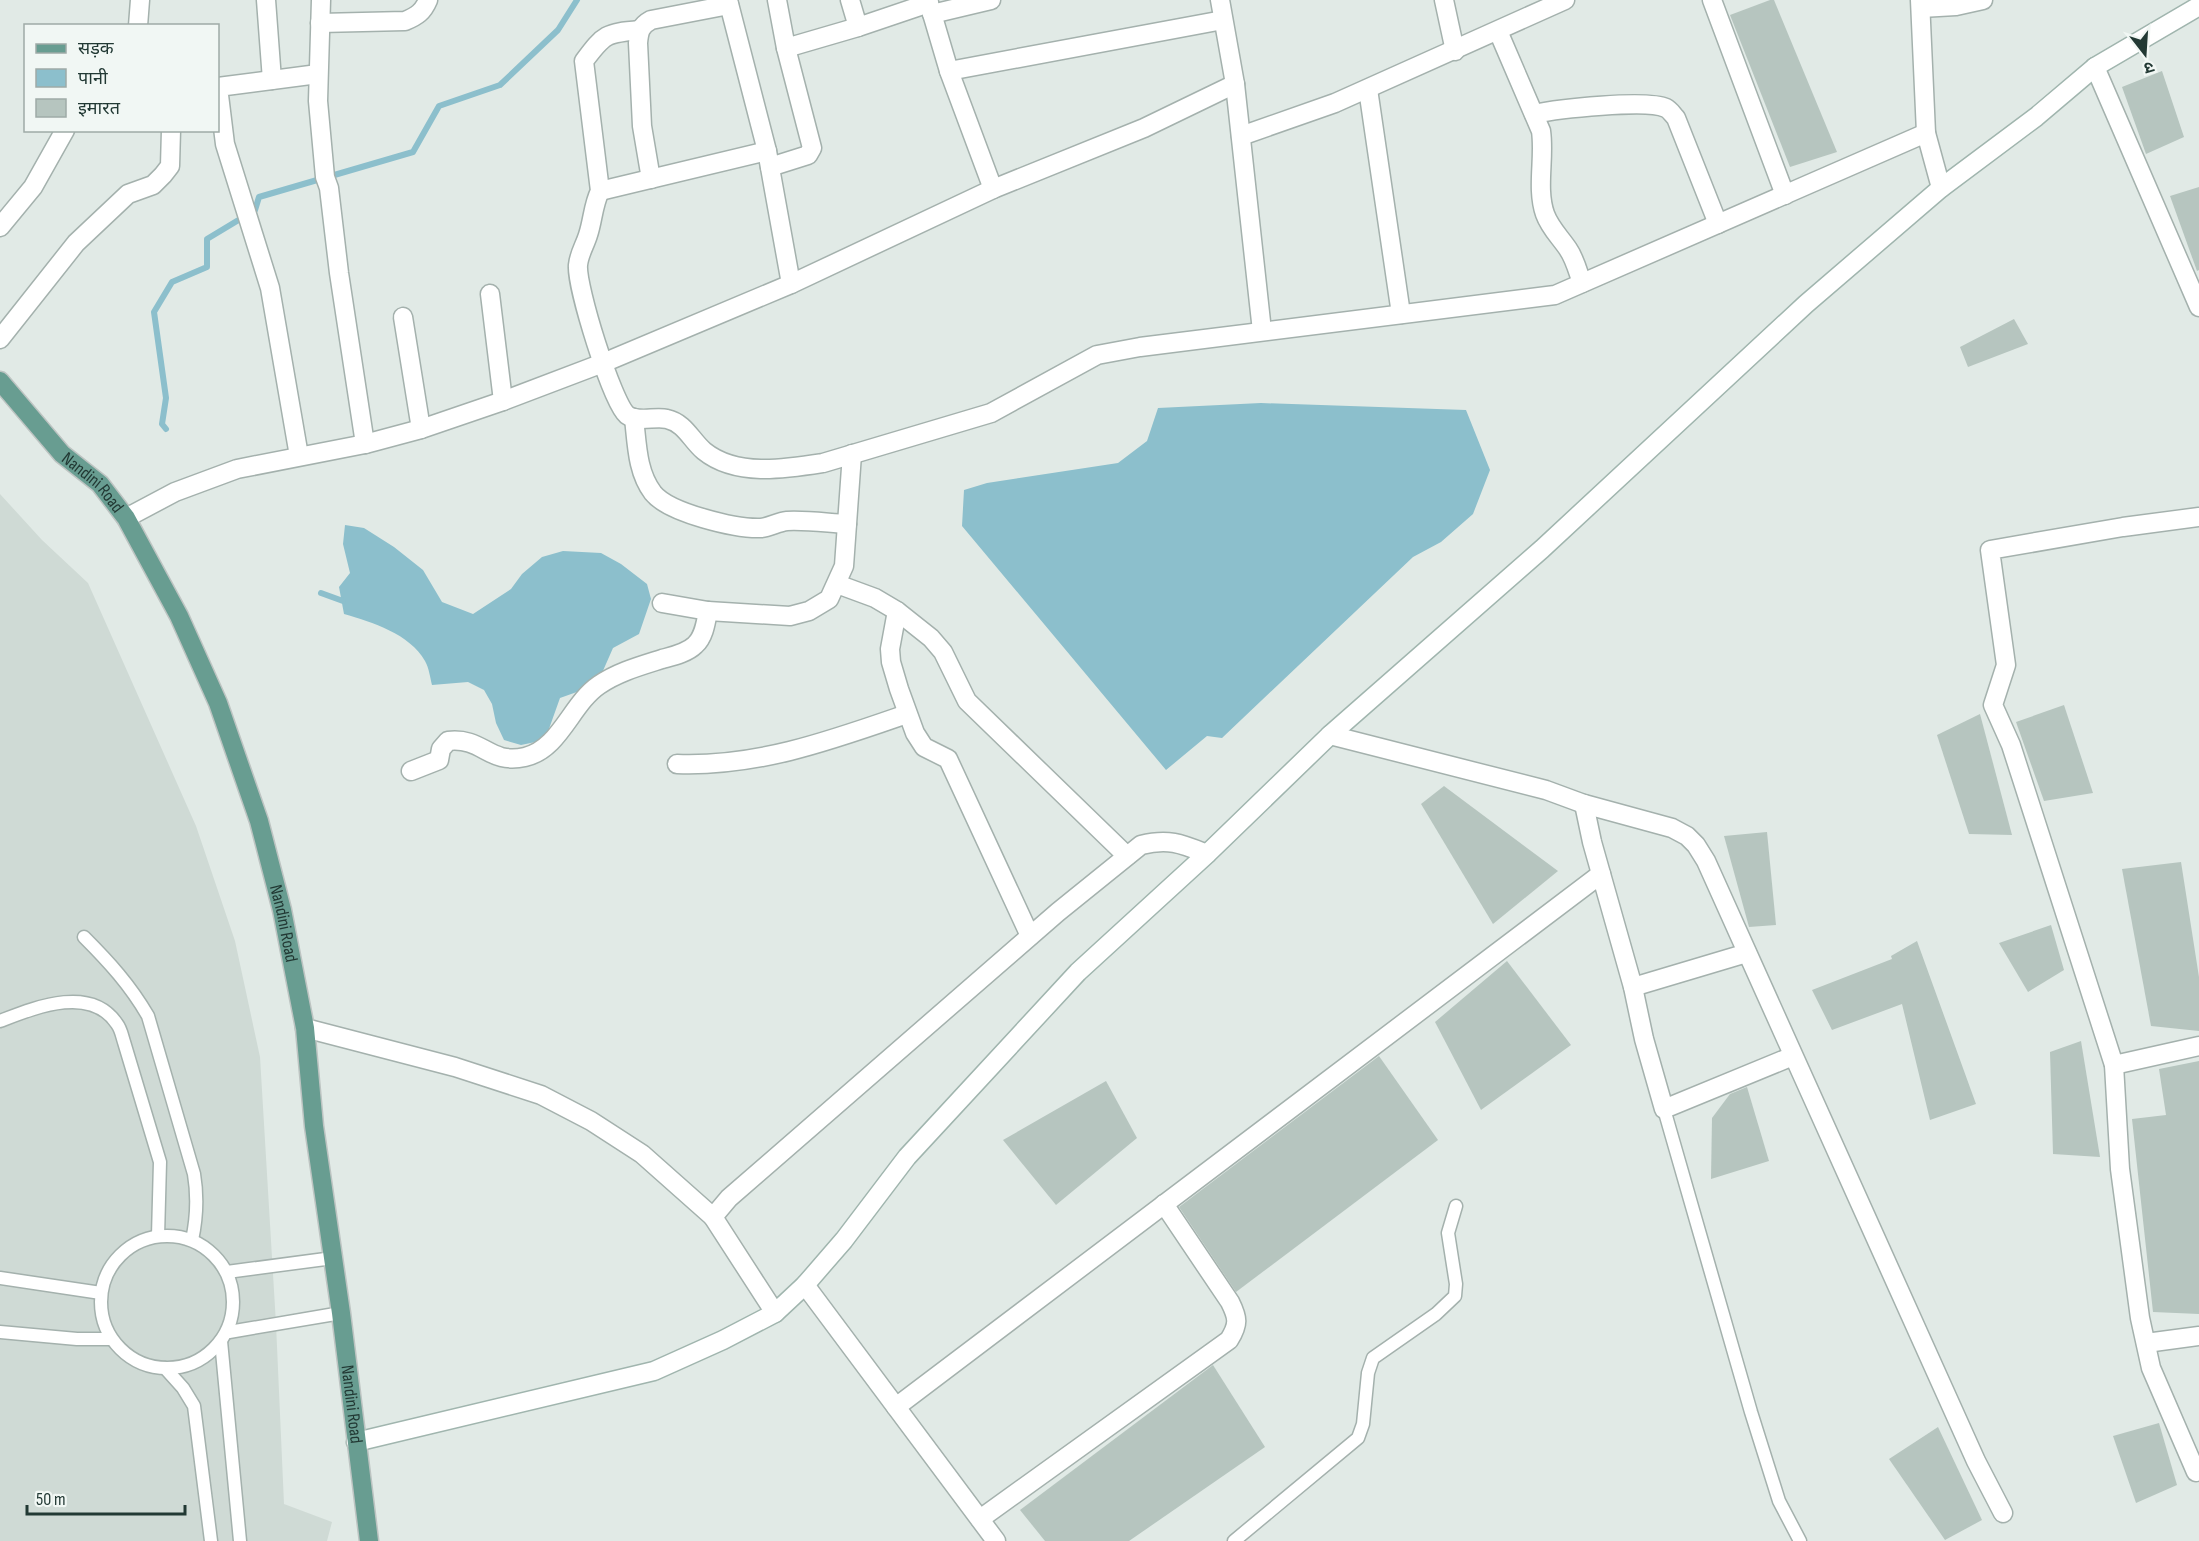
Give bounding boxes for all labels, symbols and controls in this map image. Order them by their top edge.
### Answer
legend [24,24,219,132]
north arrow [2115,24,2175,84]
text: सड़क [78,38,115,59]
text: उ [2141,56,2156,78]
text: पानी [78,68,108,89]
text: इमारत [78,98,121,119]
street label: Nandini Road [58,448,128,517]
street label: Nandini Road [265,882,302,964]
street label: Nandini Road [337,1364,367,1444]
scale bar [27,1478,184,1516]
text: 50 m [36,1489,66,1510]

